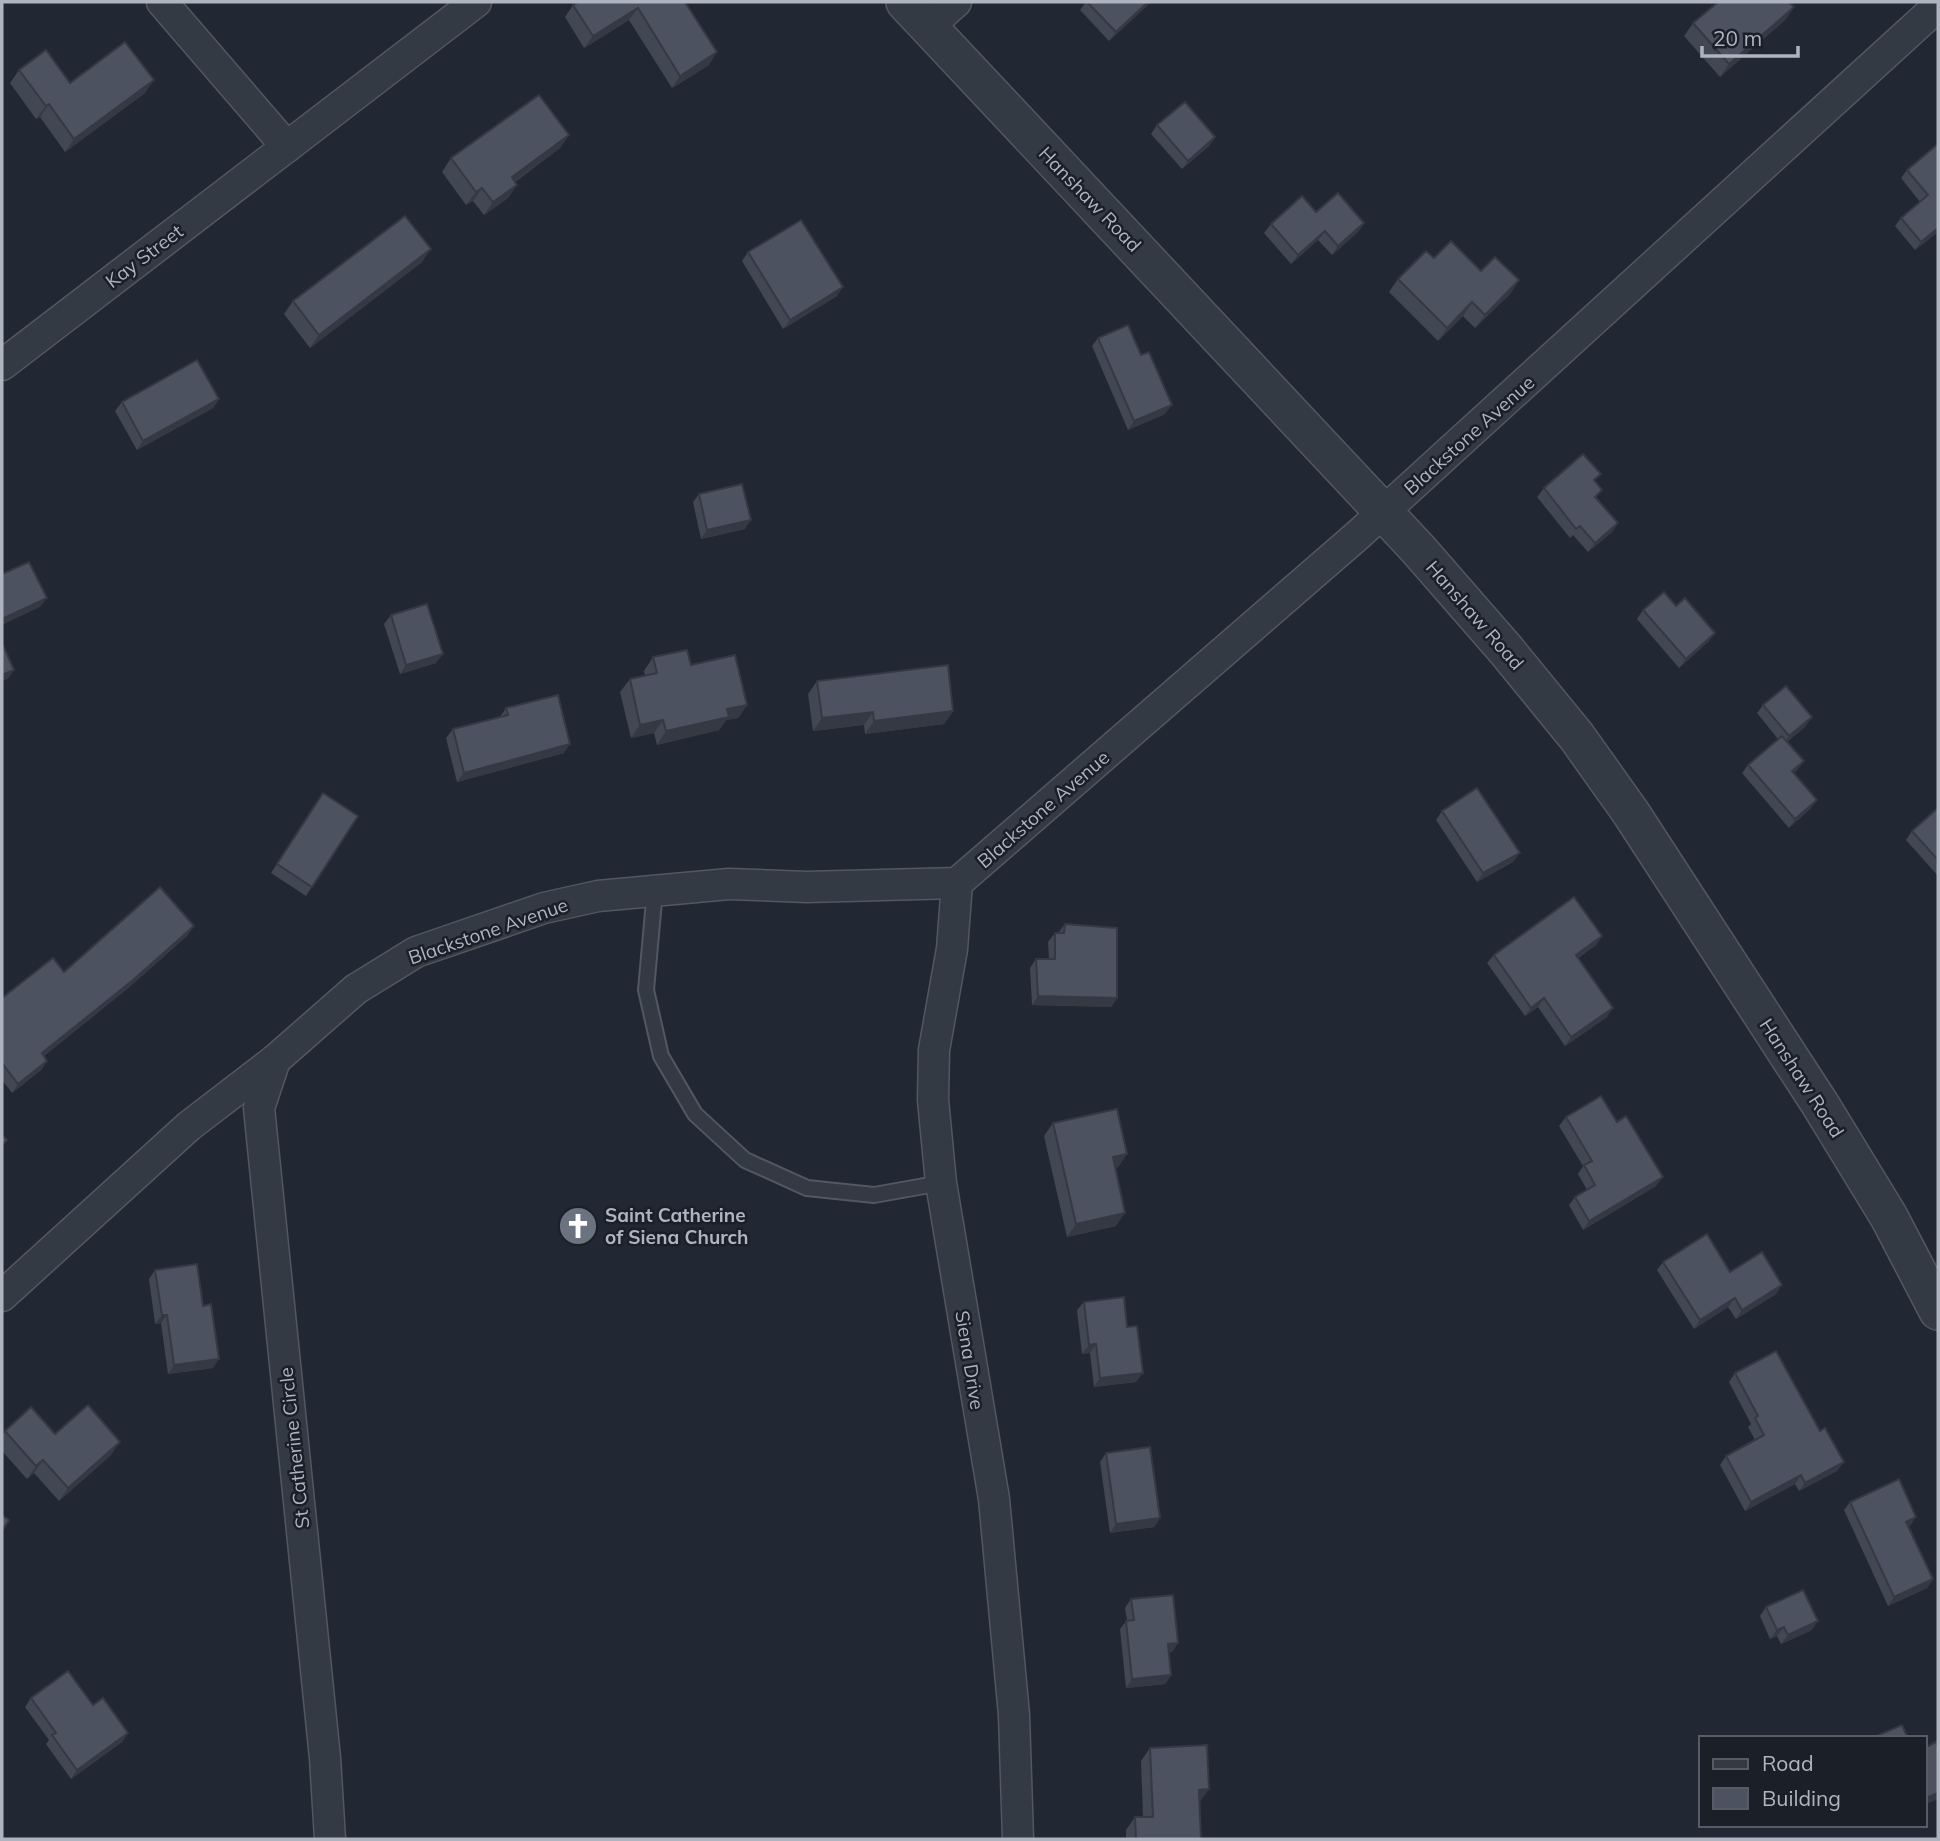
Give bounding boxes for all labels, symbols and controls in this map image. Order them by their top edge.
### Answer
scale bar [1702,14,1798,58]
text: 20 m [1713,25,1762,51]
street label: Hanshaw Road [1034,141,1146,257]
street label: Kay Street [100,219,188,293]
street label: Blackstone Avenue [1399,370,1539,500]
street label: Hanshaw Road [1421,555,1529,675]
street label: Blackstone Avenue [972,745,1114,873]
street label: Blackstone Avenue [405,892,571,970]
street label: Hanshaw Road [1755,1014,1849,1142]
place label: Saint Catherine of Siena Church [605,1203,749,1249]
church icon: Saint Catherine of Siena Church [557,1205,599,1247]
street label: Siena Drive [950,1309,990,1411]
street label: St Catherine Circle [274,1366,314,1530]
legend [1699,1736,1926,1827]
text: Road [1762,1750,1813,1776]
text: Building [1762,1785,1841,1811]

